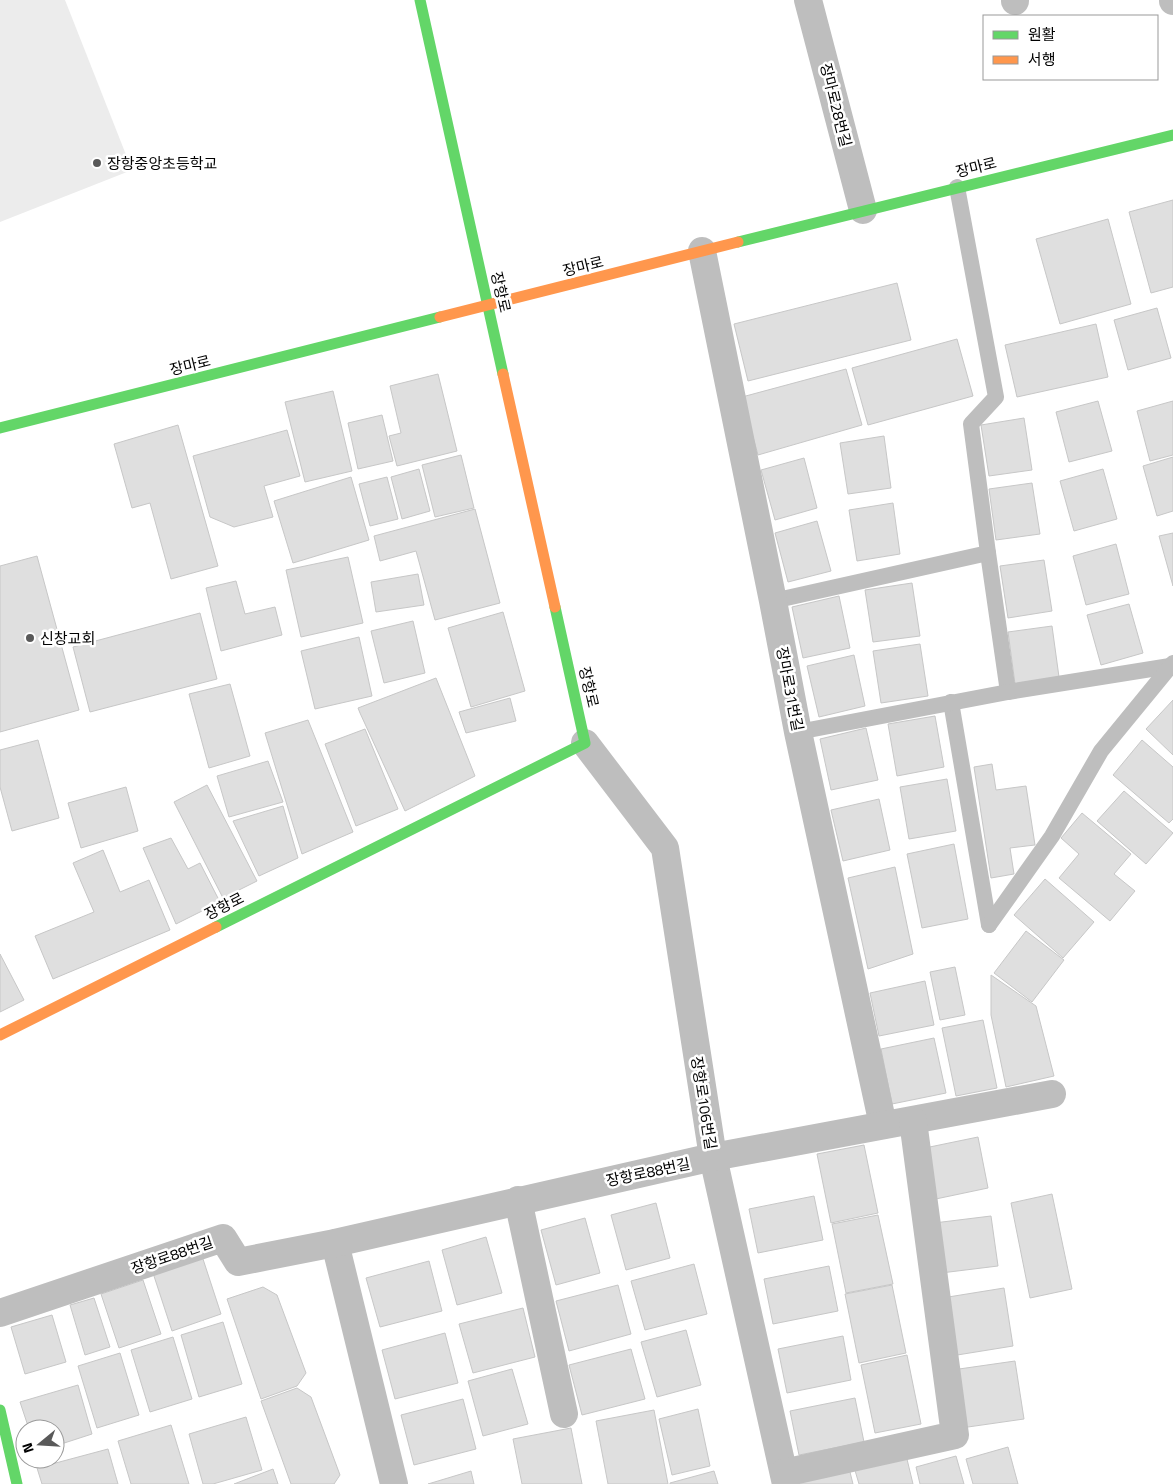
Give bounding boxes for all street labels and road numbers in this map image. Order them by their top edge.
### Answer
street label: 장마로28번길 [814,61,858,149]
street label: 장마로 [953,151,999,183]
street label: 장마로 [560,250,606,282]
street label: 장항로 [485,269,517,315]
street label: 장마로 [167,349,213,381]
street label: 장마로31번길 [771,645,809,733]
street label: 장항로 [573,664,605,710]
street label: 장항로 [200,886,248,926]
street label: 장항로106번길 [685,1055,723,1151]
street label: 장항로88번길 [604,1152,692,1192]
street label: 장항로88번길 [128,1230,216,1280]

